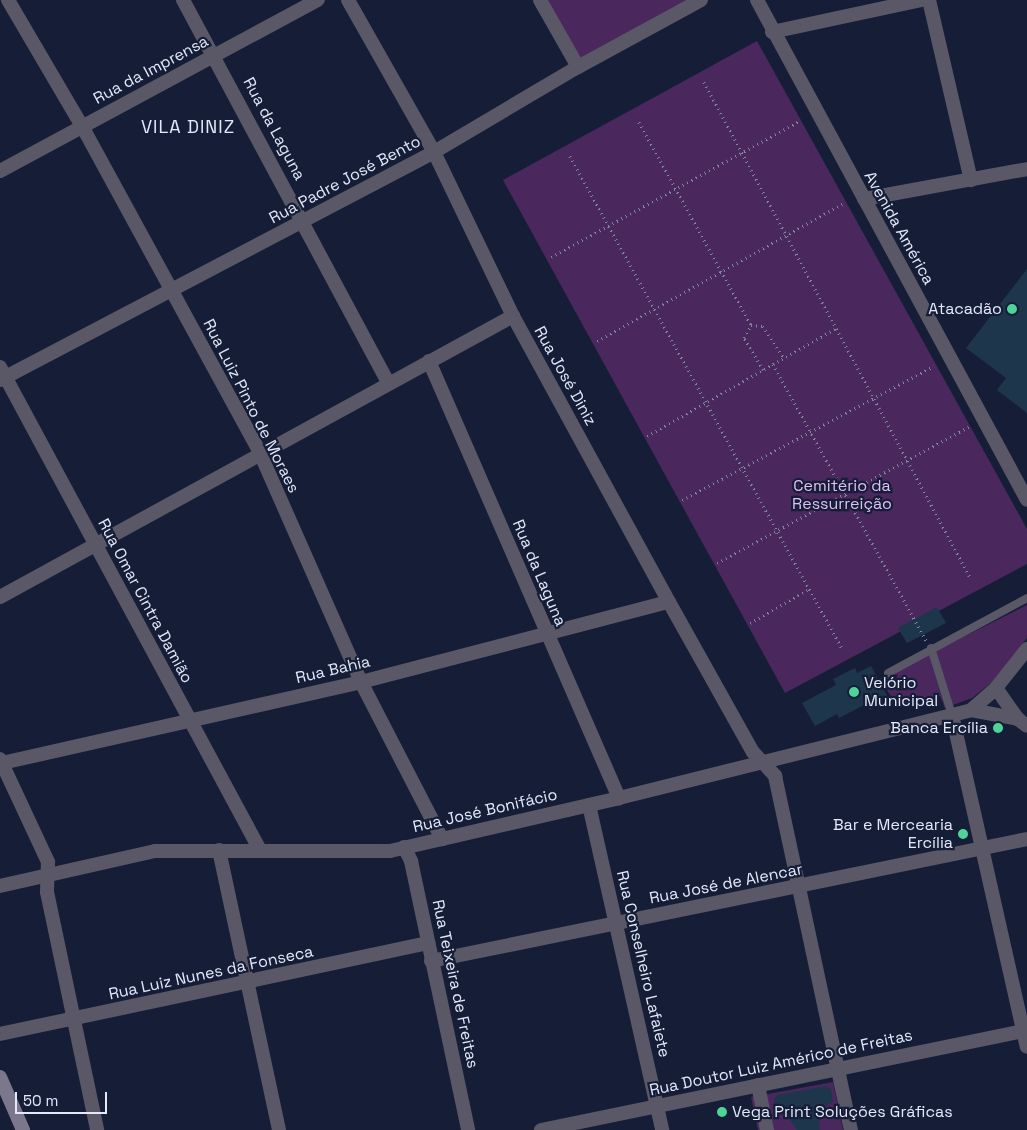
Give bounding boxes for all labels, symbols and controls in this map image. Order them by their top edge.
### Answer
street label: Rua da Imprensa [90,32,212,108]
street label: Rua da Laguna [239,74,309,184]
district label: VILA DINIZ [140,116,236,138]
street label: Rua Padre José Bento [266,132,424,228]
street label: Avenida América [860,168,938,288]
place label: Atacadão [928,299,1002,319]
marker: Atacadão [1006,303,1018,315]
street label: Rua Luiz Pinto de Moraes [199,316,303,496]
street label: Rua José Diniz [530,323,600,429]
park label: Cemitério da Ressurreição [792,476,892,514]
street label: Rua Omar Cintra Damião [93,515,197,687]
street label: Rua da Laguna [508,517,570,629]
street label: Rua Bahia [294,652,372,688]
place label: Velório Municipal [864,673,938,711]
marker: Velório Municipal [848,686,860,698]
place label: Banca Ercília [890,718,988,738]
marker: Banca Ercília [992,722,1004,734]
street label: Rua José Bonifácio [411,785,559,837]
place label: Bar e Mercearia Ercília [833,815,953,853]
marker: Bar e Mercearia Ercília [957,828,969,840]
street label: Rua José de Alencar [648,860,804,908]
street label: Rua Conselheiro Lafaiete [612,869,674,1059]
street label: Rua Teixeira de Freitas [428,898,482,1070]
street label: Rua Luiz Nunes da Fonseca [107,942,315,1004]
street label: Rua Doutor Luiz Américo de Freitas [648,1026,914,1100]
scale bar [18,1082,110,1114]
text: 50 m [23,1091,58,1110]
place label: Vega Print Soluções Gráficas [732,1102,953,1122]
marker: Vega Print Soluções Gráficas [716,1106,728,1118]

